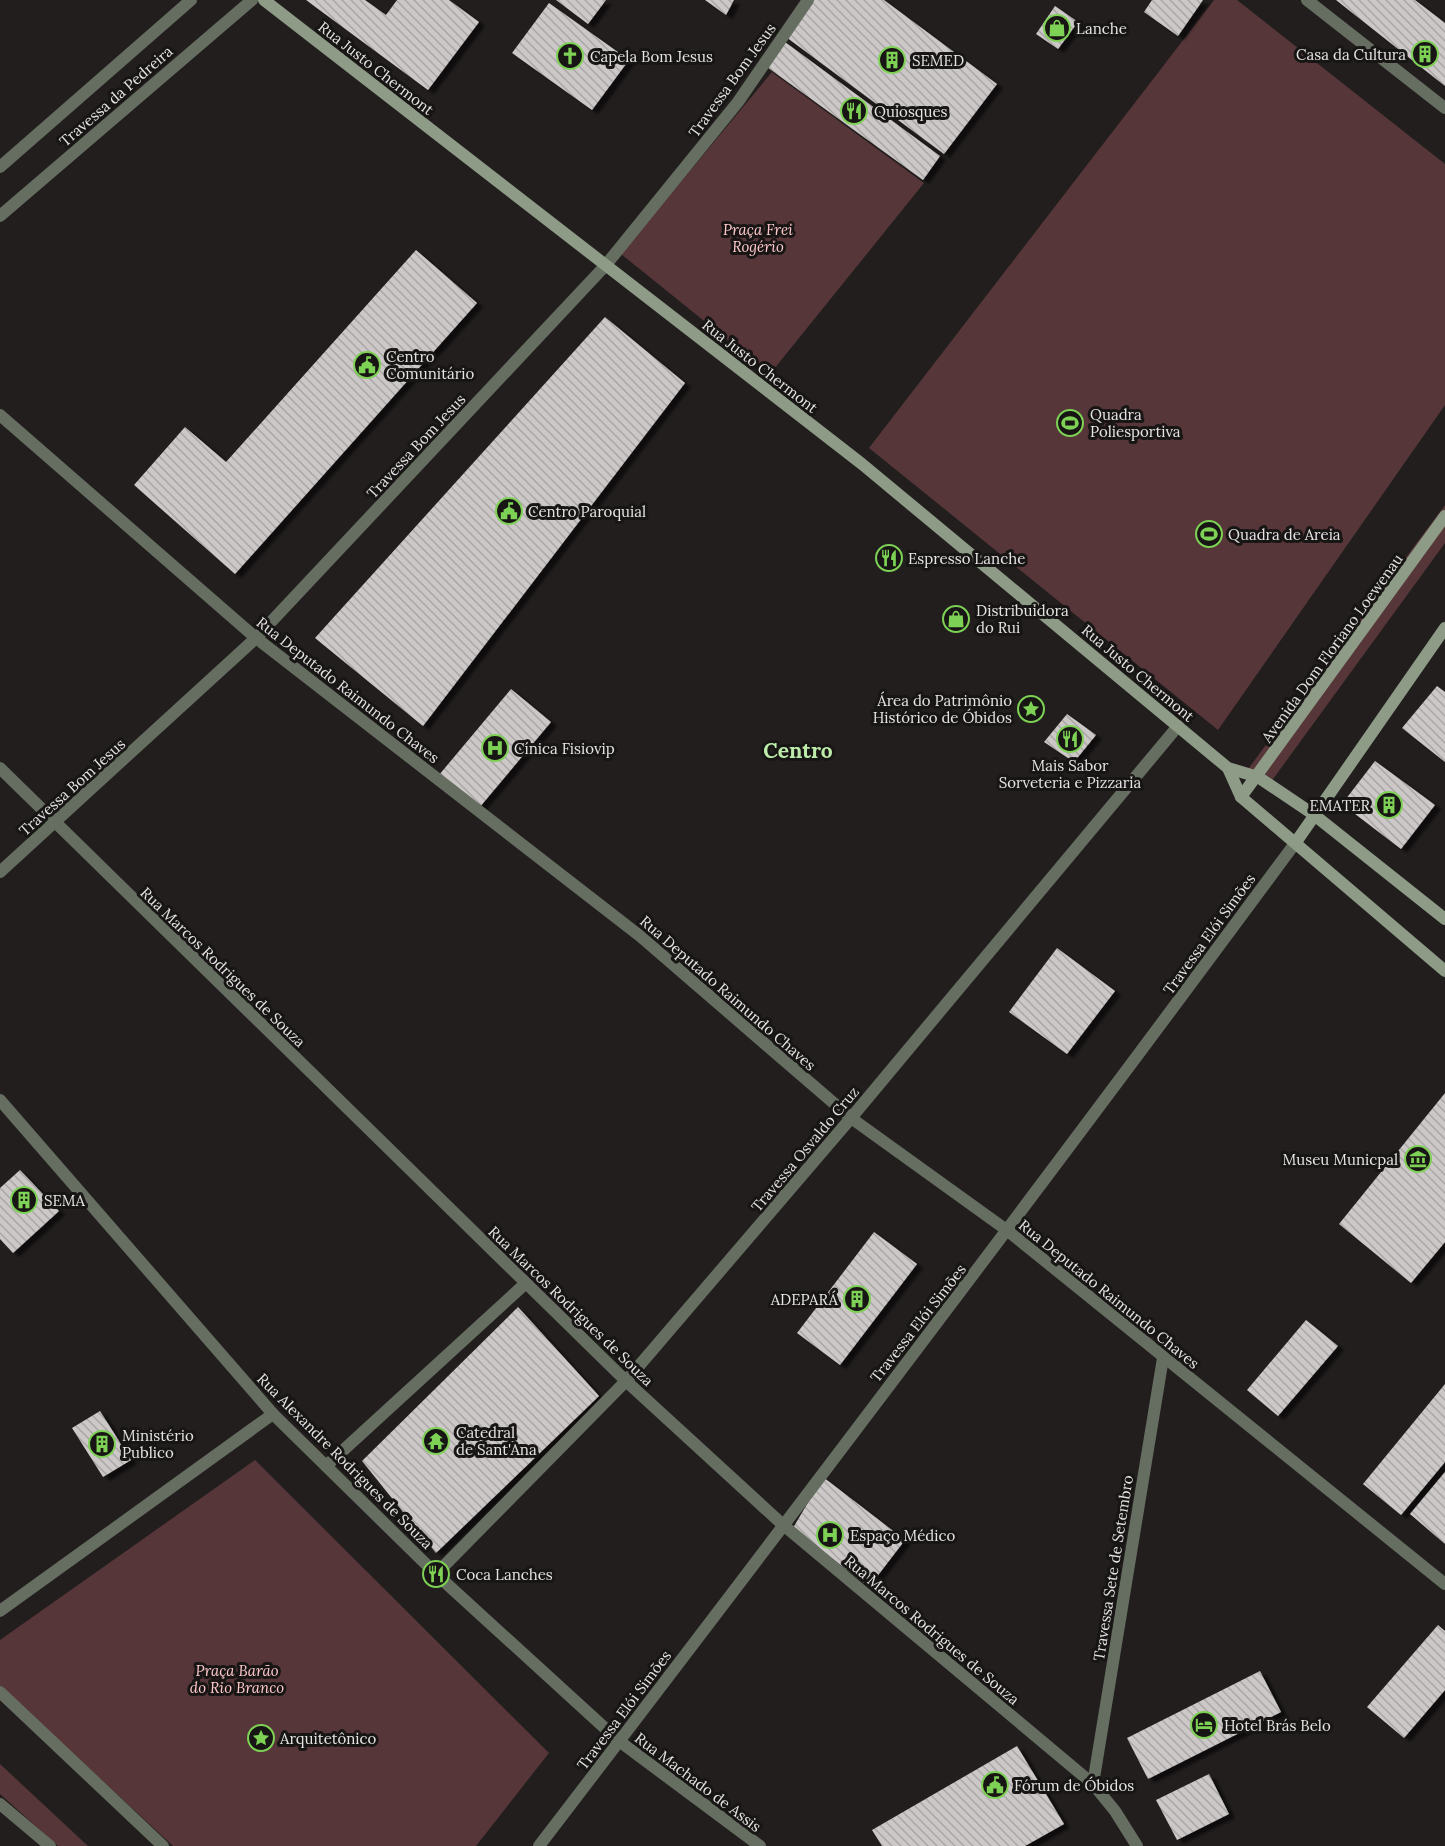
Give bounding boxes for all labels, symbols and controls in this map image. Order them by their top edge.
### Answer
shop icon: Lanche [1042,13,1072,43]
street label: Rua Justo Chermont [315,17,438,119]
street label: Travessa Bom Jesus [684,19,780,141]
place label: Lanche [1076,19,1127,38]
building icon: Casa da Cultura [1410,39,1440,69]
street label: Travessa da Pedreira [55,41,177,150]
church icon: Capela Bom Jesus [555,41,585,71]
building icon: SEMED [877,45,907,75]
place label: Casa da Cultura [1296,45,1406,64]
place label: Capela Bom Jesus [590,47,713,66]
place label: SEMED [912,51,964,70]
restaurant icon: Quiosques [839,96,869,126]
place label: Quiosques [874,102,948,121]
park label: Praça Frei Rogério [723,220,793,256]
street label: Rua Justo Chermont [699,315,822,417]
place label: Centro Comunitário [386,347,474,383]
public building icon: Centro Comunitário [352,350,382,380]
street label: Travessa Bom Jesus [363,390,469,502]
place label: Quadra Poliesportiva [1090,405,1181,441]
sports icon: Quadra Poliesportiva [1055,408,1085,438]
public building icon: Centro Paroquial [494,496,524,526]
place label: Centro Paroquial [528,502,646,521]
sports icon: Quadra de Areia [1194,519,1224,549]
place label: Quadra de Areia [1228,525,1341,544]
restaurant icon: Espresso Lanche [874,543,904,573]
place label: Espresso Lanche [908,549,1025,568]
street label: Avenida Dom Floriano Loewenau [1257,550,1407,747]
place label: Distribuidora do Rui [976,601,1069,637]
shop icon: Distribuidora do Rui [941,604,971,634]
street label: Rua Deputado Raimundo Chaves [253,613,443,767]
street label: Rua Justo Chermont [1078,620,1198,726]
place label: Área do Patrimônio Histórico de Óbidos [873,691,1012,727]
place icon: Área do Patrimônio Histórico de Óbidos [1016,694,1046,724]
restaurant icon: Mais Sabor Sorveteria e Pizzaria [1055,724,1085,754]
hospital icon: Cínica Fisiovip [480,733,510,763]
street label: Travessa Bom Jesus [15,734,129,840]
district label: Centro [763,737,833,764]
place label: Cínica Fisiovip [514,739,615,758]
place label: Mais Sabor Sorveteria e Pizzaria [999,756,1142,792]
building icon: EMATER [1374,790,1404,820]
place label: EMATER [1310,796,1371,815]
street label: Travessa Elói Simões [1159,870,1259,998]
street label: Rua Marcos Rodrigues de Souza [136,883,310,1051]
street label: Rua Deputado Raimundo Chaves [636,911,820,1075]
street label: Travessa Osvaldo Cruz [747,1082,863,1216]
museum icon: Museu Municpal [1403,1144,1433,1174]
place label: Museu Municpal [1282,1150,1398,1169]
building icon: SEMA [9,1185,39,1215]
place label: SEMA [44,1191,86,1210]
street label: Rua Deputado Raimundo Chaves [1015,1215,1203,1373]
street label: Rua Marcos Rodrigues de Souza [484,1222,658,1390]
street label: Travessa Elói Simões [866,1260,970,1386]
building icon: ADEPARÁ [842,1284,872,1314]
place label: ADEPARÁ [770,1290,839,1309]
street label: Rua Alexandre Rodrigues de Souza [253,1369,437,1553]
place label: Catedral de Sant'Ana [456,1423,537,1459]
place label: Ministério Publico [122,1426,194,1462]
temple icon: Catedral de Sant'Ana [421,1426,451,1456]
building icon: Ministério Publico [87,1429,117,1459]
street label: Travessa Sete de Setembro [1089,1474,1137,1662]
hospital icon: Espaço Médico [815,1520,845,1550]
place label: Espaço Médico [850,1526,955,1545]
street label: Rua Marcos Rodrigues de Souza [841,1551,1023,1709]
restaurant icon: Coca Lanches [421,1559,451,1589]
place label: Coca Lanches [456,1565,553,1584]
street label: Travessa Elói Simões [573,1646,675,1774]
park label: Praça Barão do Rio Branco [190,1661,284,1697]
hotel icon: Hotel Brás Belo [1189,1710,1219,1740]
place label: Hotel Brás Belo [1224,1716,1331,1735]
place icon: Arquitetônico [246,1723,276,1753]
street label: Rua Machado de Assis [631,1728,765,1836]
place label: Arquitetônico [279,1729,376,1748]
public building icon: Fórum de Óbidos [980,1770,1010,1800]
place label: Fórum de Óbidos [1014,1776,1134,1795]

